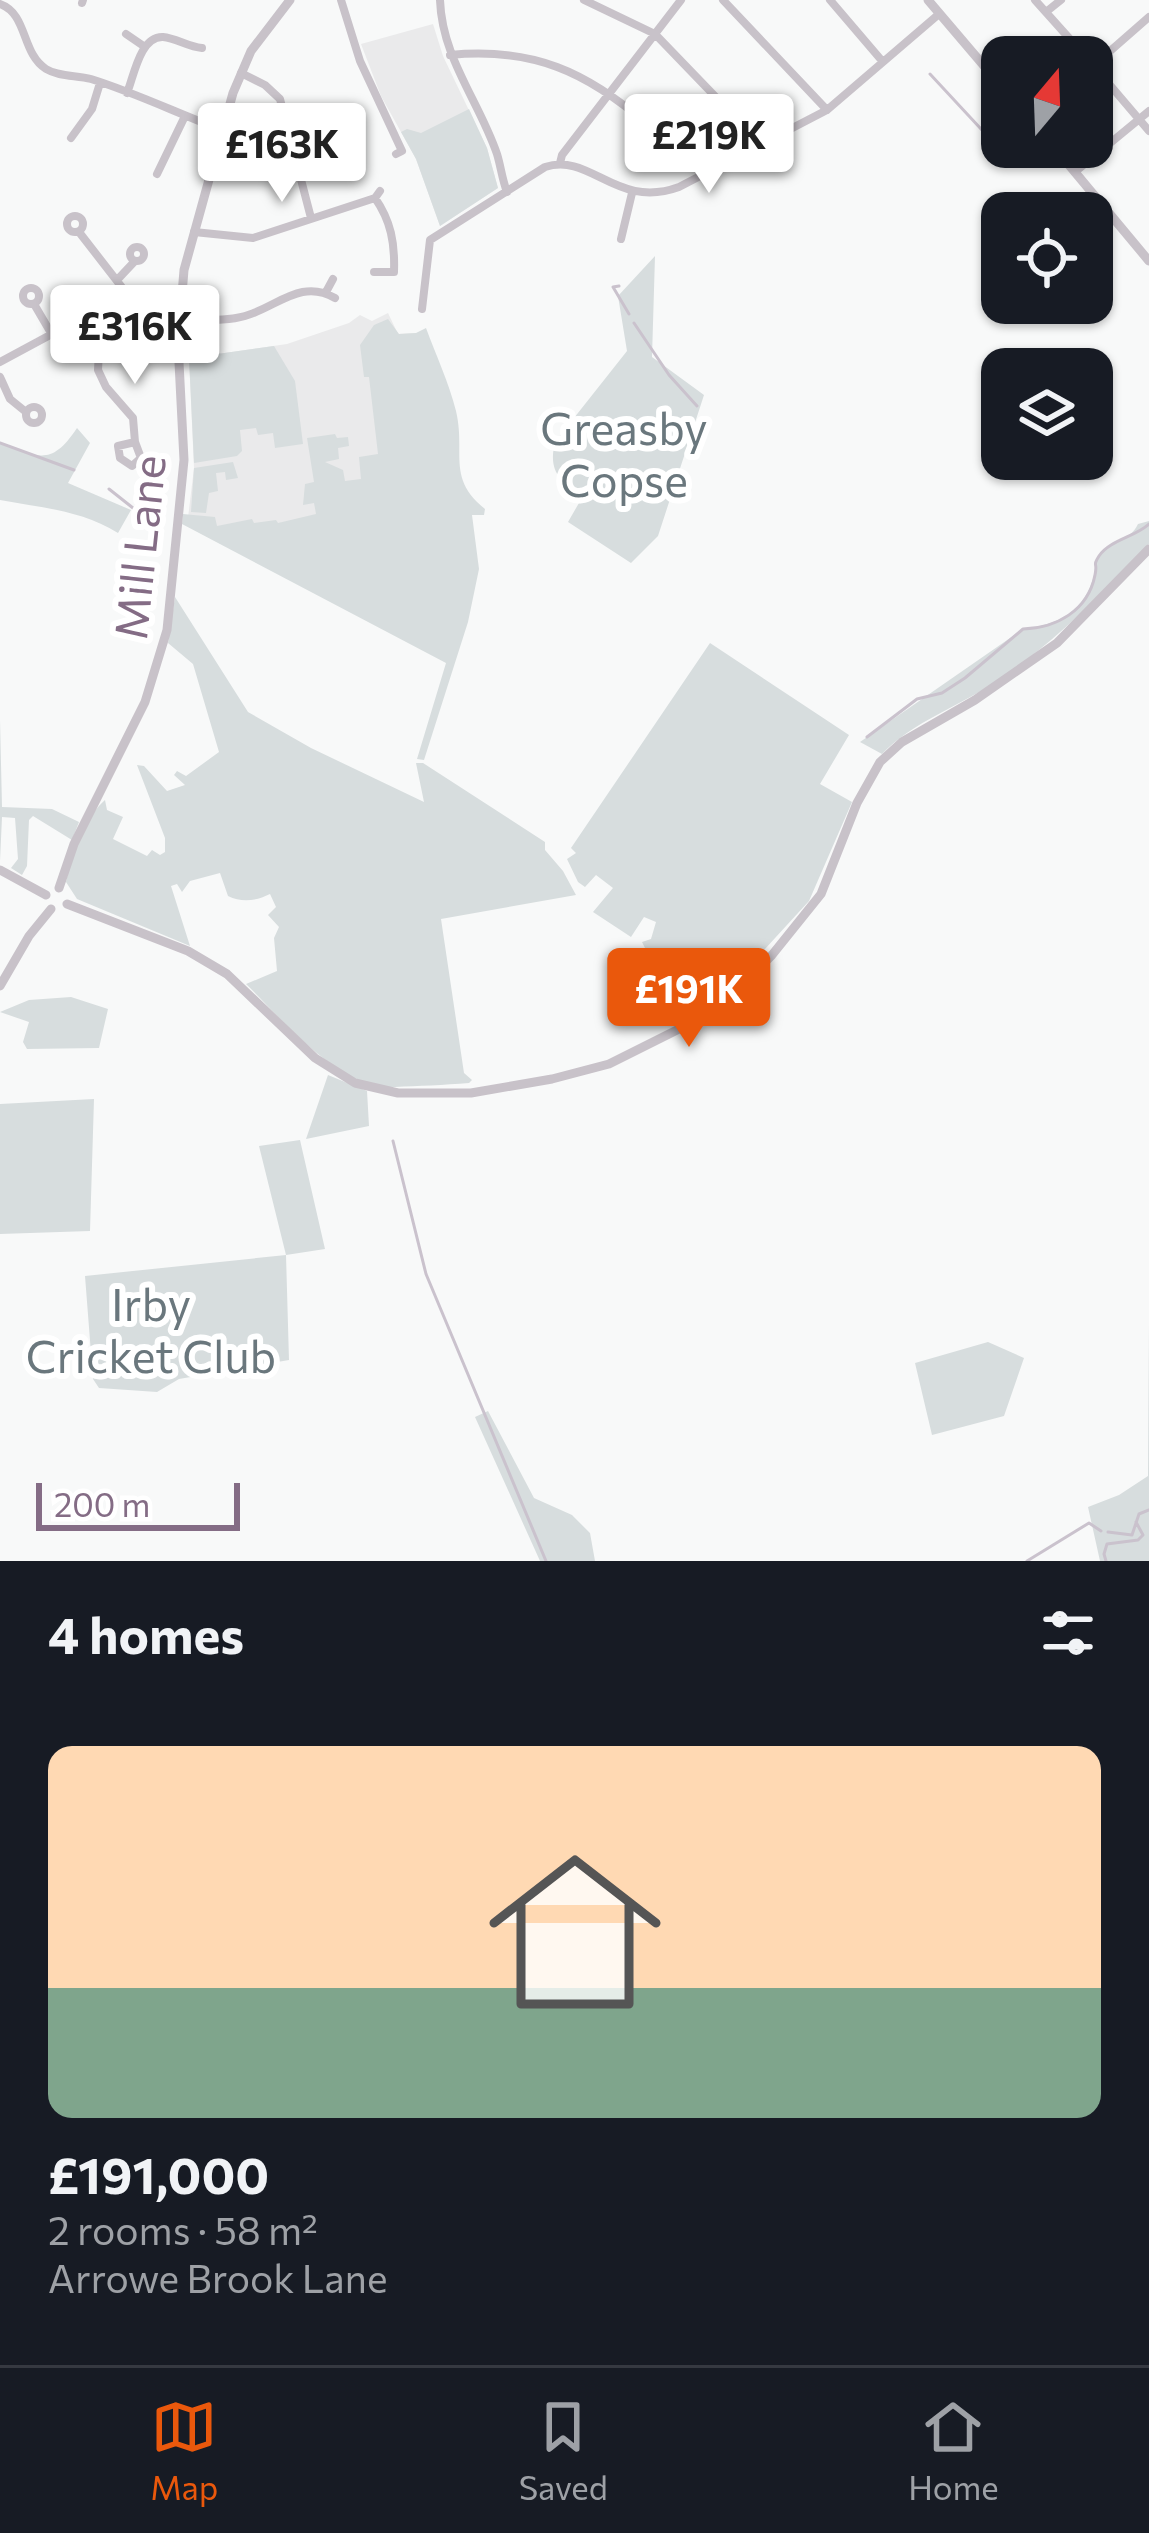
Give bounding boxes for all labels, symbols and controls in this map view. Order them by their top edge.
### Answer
north arrow [981,36,1113,168]
map controls [981,36,1113,480]
pin: £219K [625,94,793,196]
pin: £163K [198,103,366,205]
text: £219K [652,109,766,157]
text: £163K [225,118,339,166]
button: locate [981,192,1113,324]
pin: £316K [51,285,219,387]
text: £316K [77,300,193,348]
button: layers [981,348,1113,480]
park label: Greasby Copse [540,399,708,506]
street label: Mill Lane [101,452,175,642]
pin: £191K [605,948,773,1050]
text: £191K [634,963,744,1011]
park label: Irby Cricket Club [26,1275,276,1382]
scale bar [36,1477,240,1530]
text: 200 m [54,1483,150,1524]
icon: filters [1035,1600,1101,1666]
text: 4 homes [48,1602,244,1665]
icon: home [467,1824,683,2040]
text: £191,000 [48,2142,269,2205]
text: 2 rooms · 58 m² [48,2205,318,2253]
text: Arrowe Brook Lane [48,2253,388,2301]
tab: Map [150,2394,218,2507]
tab: Saved [519,2394,608,2507]
tab: Home [908,2394,999,2507]

